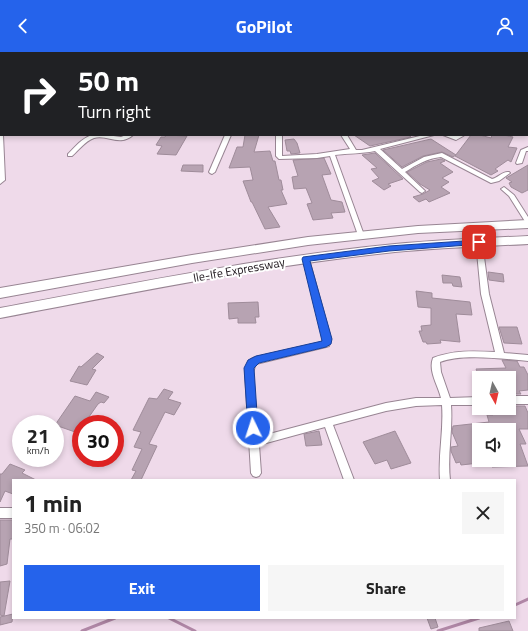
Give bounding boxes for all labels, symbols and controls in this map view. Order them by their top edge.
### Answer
text: GoPilot [236,13,292,40]
icon: back [12,15,34,37]
icon: person [494,15,516,37]
text: 50 m [78,59,139,102]
icon: right [12,68,64,120]
text: Turn right [78,98,151,125]
pin [462,225,496,259]
icon: arrive [468,231,490,253]
street label: Ile-Ife Expressway [191,252,287,287]
north arrow [472,371,516,415]
map controls [472,371,516,467]
position arrow [232,407,274,449]
speed limit sign: 30 [72,415,124,467]
text: 21 [27,420,49,451]
button: sound [472,423,516,467]
text: km/h [27,443,49,458]
text: 1 min [24,485,82,521]
button: close [462,492,504,534]
text: 350 m · 06:02 [24,518,100,538]
button: Exit [24,565,260,611]
button: Share [268,565,504,611]

